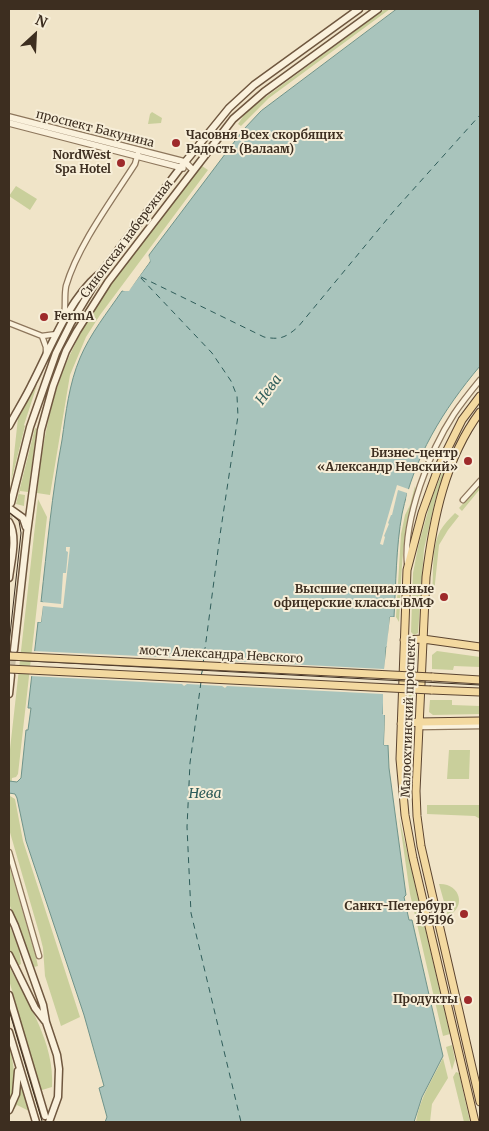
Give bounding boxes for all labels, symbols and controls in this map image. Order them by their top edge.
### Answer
north arrow [10,10,60,60]
text: N [33,11,50,32]
street label: проспект Бакунина [34,107,156,151]
place label: Часовня Всех скорбящих Радость (Валаам) [186,129,343,157]
marker: Часовня Всех скорбящих Радость (Валаам) [170,137,182,149]
place label: NordWest Spa Hotel [53,149,111,177]
marker: NordWest Spa Hotel [115,157,127,169]
street label: Синопская набережная [78,177,176,301]
place label: FermA [54,310,94,324]
marker: FermA [38,311,50,323]
water label: Нева [252,372,286,408]
place label: Бизнес-центр «Александр Невский» [317,447,458,475]
marker: Бизнес-центр «Александр Невский» [462,455,474,467]
place label: Высшие специальные офицерские классы ВМФ [274,583,434,611]
marker: Высшие специальные офицерские классы ВМФ [438,591,450,603]
street label: Малоохтинский проспект [399,636,419,798]
street label: мост Александра Невского [139,644,303,666]
water label: Нева [188,786,222,802]
place label: Санкт-Петербург 195196 [345,900,454,928]
marker: Санкт-Петербург 195196 [458,908,470,920]
place label: Продукты [393,993,458,1007]
marker: Продукты [462,994,474,1006]

